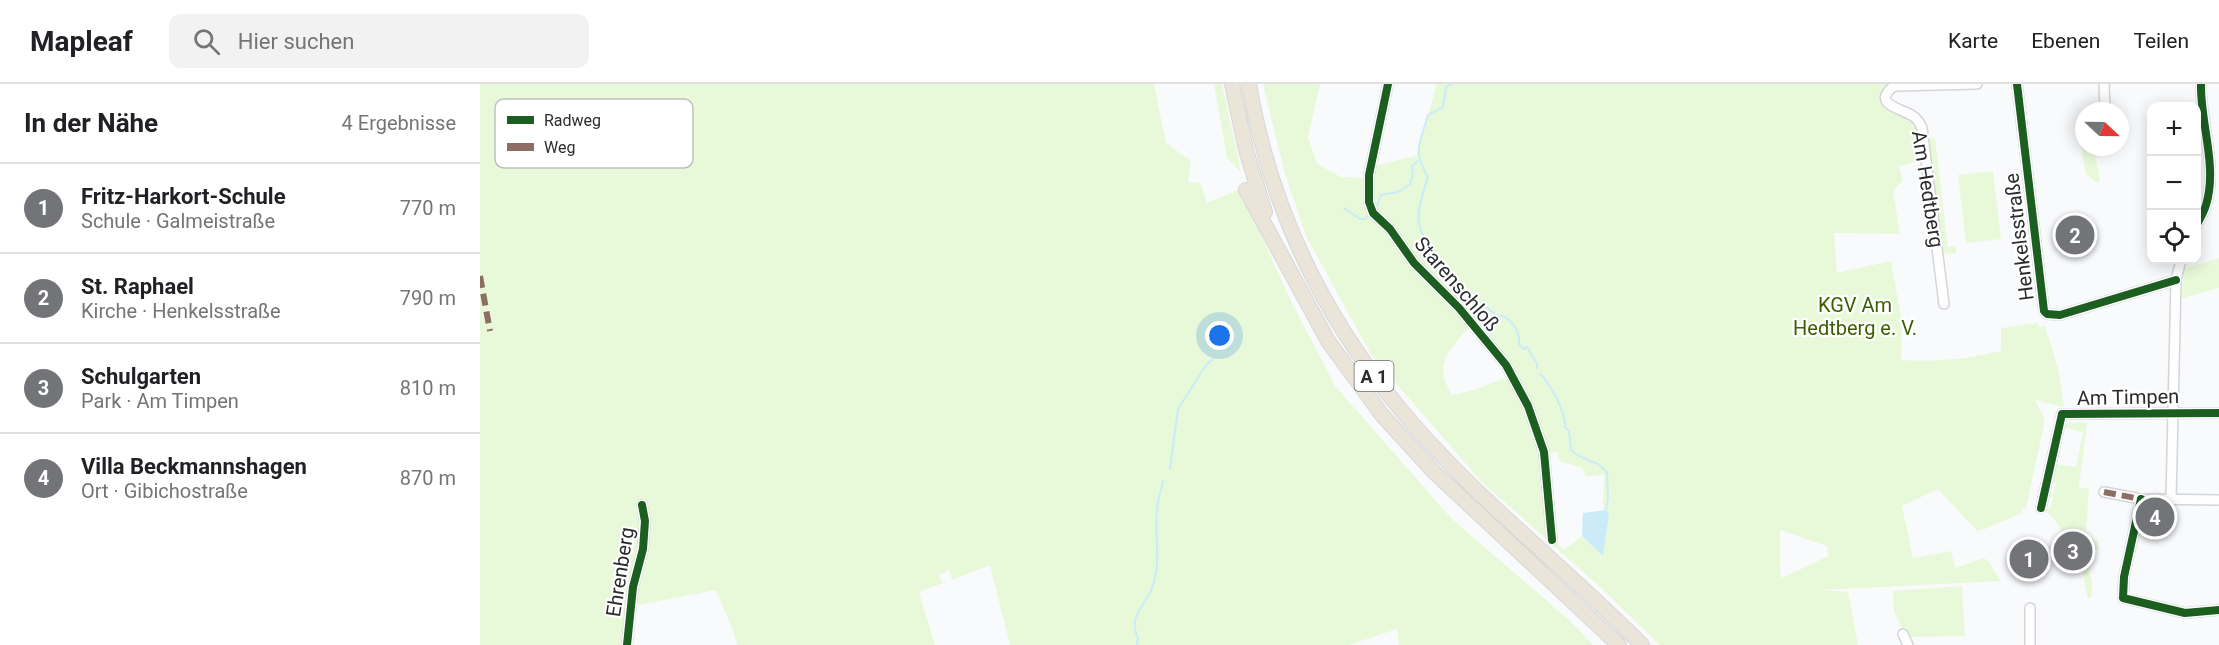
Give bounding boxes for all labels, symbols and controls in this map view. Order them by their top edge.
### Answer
search box [169,14,589,68]
text: Mapleaf [30,25,133,58]
icon: search [190,25,223,58]
text: Hier suchen [238,29,354,54]
text: Karte [1948,29,1998,53]
text: Ebenen [2031,29,2100,53]
text: Teilen [2133,29,2189,53]
legend [495,99,693,168]
north arrow [2075,102,2129,156]
map controls [2147,102,2201,264]
button: + [2147,102,2201,156]
text: In der Nähe [24,108,158,138]
text: 4 Ergebnisse [342,111,456,135]
text: Radweg [544,111,601,130]
street label: Am Hedtberg [1907,129,1949,249]
text: Weg [544,138,575,157]
button: − [2147,156,2201,210]
street label: Henkelsstraße [1999,172,2039,302]
text: Fritz-Harkort-Schule [81,184,286,209]
text: 1 [38,196,49,220]
text: 770 m [400,196,456,220]
text: Schule · Galmeistraße [81,209,275,233]
button: locate [2147,210,2201,264]
pin: 2 [2056,212,2094,258]
street label: Starenschloß [1409,232,1505,336]
text: St. Raphael [81,274,194,299]
text: 2 [38,286,49,310]
text: 790 m [400,286,456,310]
park label: KGV Am Hedtberg e. V. [1793,293,1917,340]
text: Kirche · Henkelsstraße [81,299,281,323]
your location [1205,321,1234,350]
road number: A 1 [1354,361,1394,391]
text: Schulgarten [81,364,201,389]
text: 3 [38,376,49,400]
text: 810 m [400,376,456,400]
street label: Am Timpen [2077,384,2179,410]
text: Park · Am Timpen [81,389,239,413]
text: Villa Beckmannshagen [81,454,307,479]
text: 4 [38,466,49,490]
text: 870 m [400,466,456,490]
text: Ort · Gibichostraße [81,479,248,503]
pin: 4 [2136,494,2174,540]
street label: Ehrenberg [601,526,639,618]
pin: 3 [2054,528,2092,574]
pin: 1 [2010,536,2048,582]

